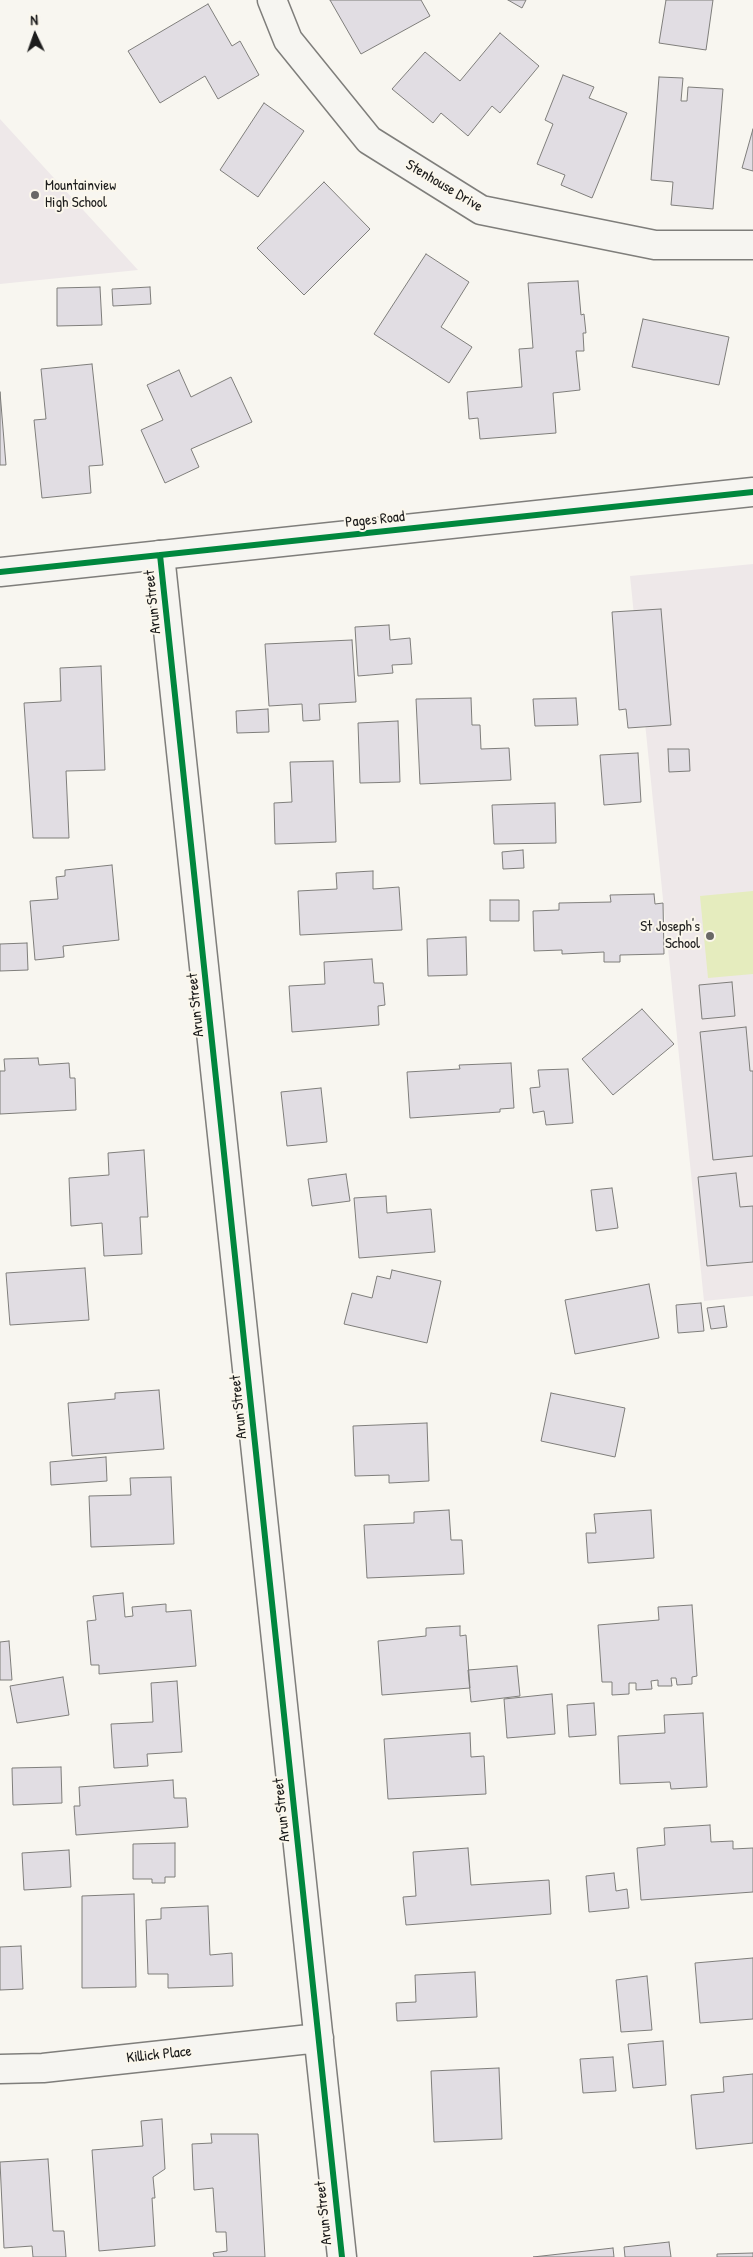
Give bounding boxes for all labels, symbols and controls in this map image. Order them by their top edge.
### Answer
north arrow [10,10,60,60]
text: N [30,10,38,29]
street label: Stenhouse Drive [402,156,486,216]
place label: Mountainview High School [45,177,116,212]
marker: Mountainview High School [29,189,41,201]
street label: Pages Road [344,508,406,532]
street label: Arun Street [141,569,165,635]
place label: St Joseph's School [640,918,700,953]
marker: St Joseph's School [704,930,716,942]
street label: Arun Street [184,972,208,1038]
street label: Arun Street [227,1374,251,1440]
street label: Arun Street [270,1777,294,1843]
street label: Killick Place [126,2043,192,2067]
street label: Arun Street [312,2180,336,2246]

